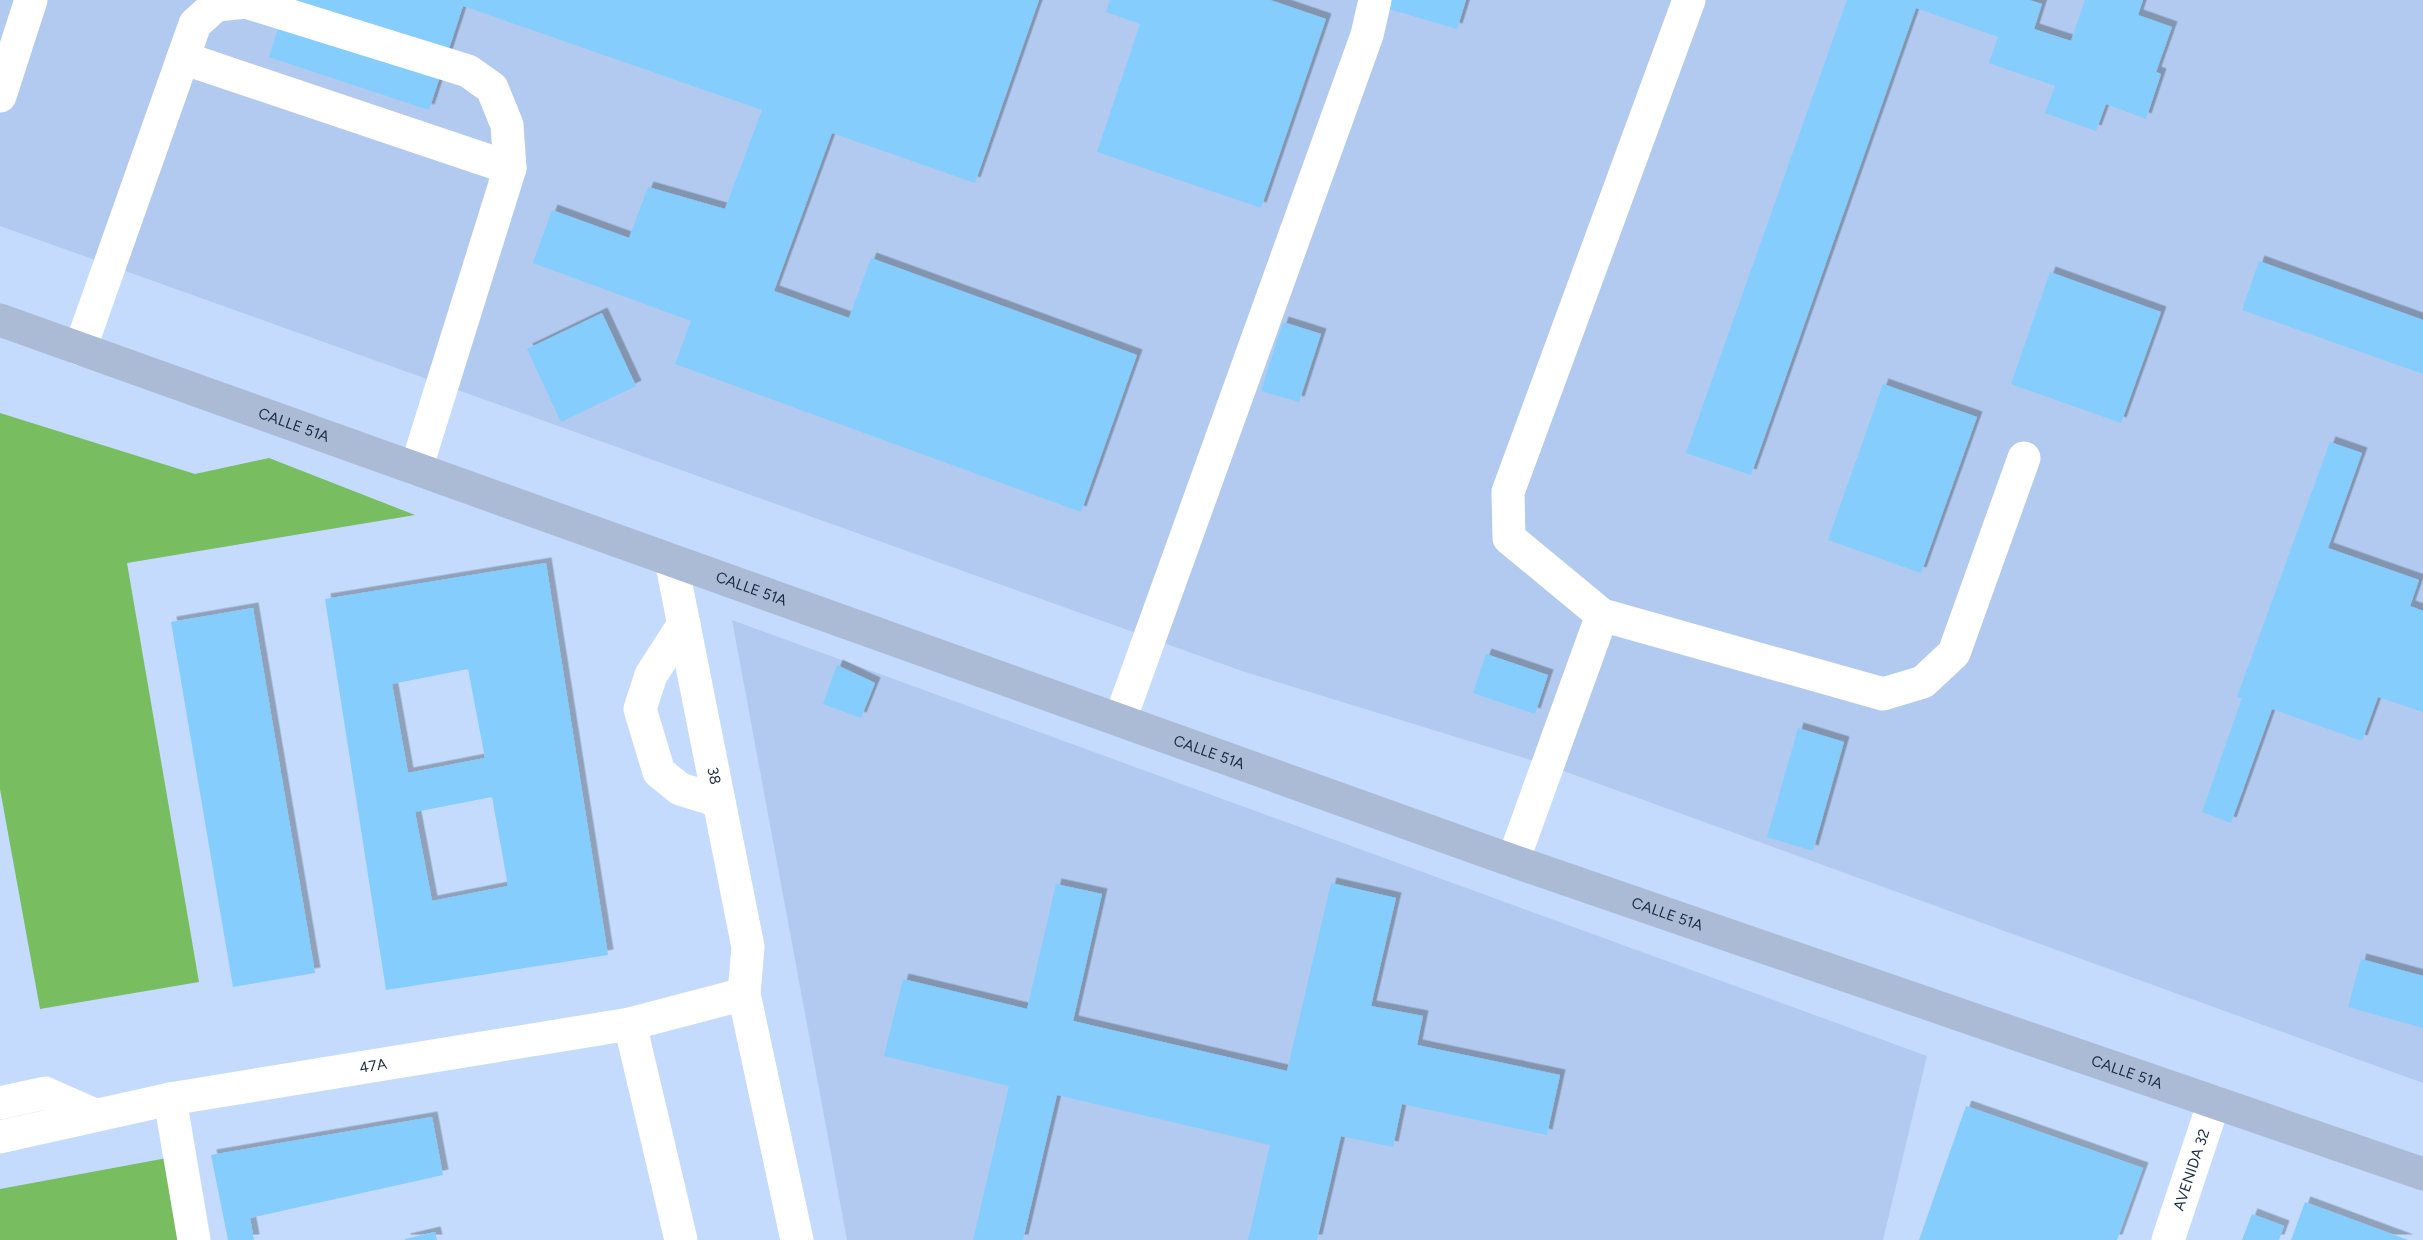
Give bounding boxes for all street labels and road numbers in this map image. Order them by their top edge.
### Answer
street label: CALLE 51A [256,404,332,446]
street label: CALLE 51A [713,568,789,610]
street label: CALLE 51A [1171,731,1247,773]
street label: 38 [703,765,724,786]
street label: CALLE 51A [1629,893,1705,935]
street label: CALLE 51A [2089,1052,2165,1093]
street label: 47A [358,1055,388,1077]
street label: AVENIDA 32 [2169,1126,2213,1213]

